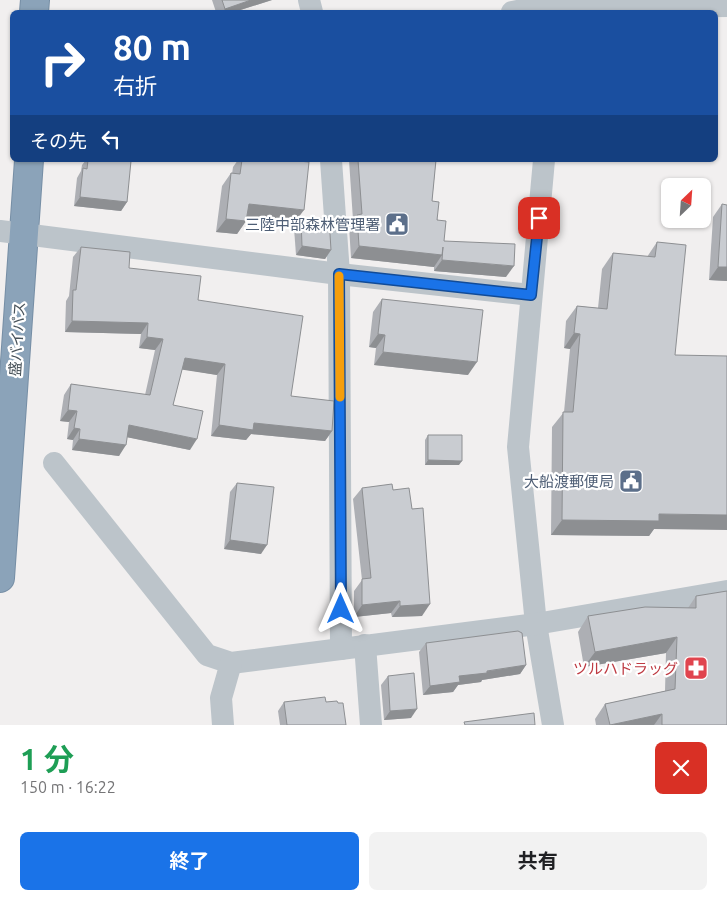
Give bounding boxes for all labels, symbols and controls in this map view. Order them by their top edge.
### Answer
text: 80 m [113,27,191,67]
icon: right [30,30,95,95]
text: 右折 [113,73,157,98]
icon: left [97,125,125,153]
text: その先 [30,130,87,152]
north arrow [661,178,711,228]
map controls [661,178,711,228]
pin [518,197,560,239]
icon: arrive [525,204,553,232]
public building icon: 三陸中部森林管理署 [384,211,410,237]
place label: 三陸中部森林管理署 [245,216,380,233]
street label: 盛バイパス [6,301,28,377]
public building icon: 大船渡郵便局 [618,468,644,494]
place label: 大船渡郵便局 [524,473,614,490]
position arrow [314,582,366,634]
pharmacy icon: ツルハドラッグ [683,655,709,681]
place label: ツルハドラッグ [573,660,678,677]
text: 1 分 [20,742,74,776]
button: close [655,742,707,794]
text: 150 m · 16:22 [20,778,116,796]
button: 終了 [20,832,359,890]
button: 共有 [369,832,707,890]

